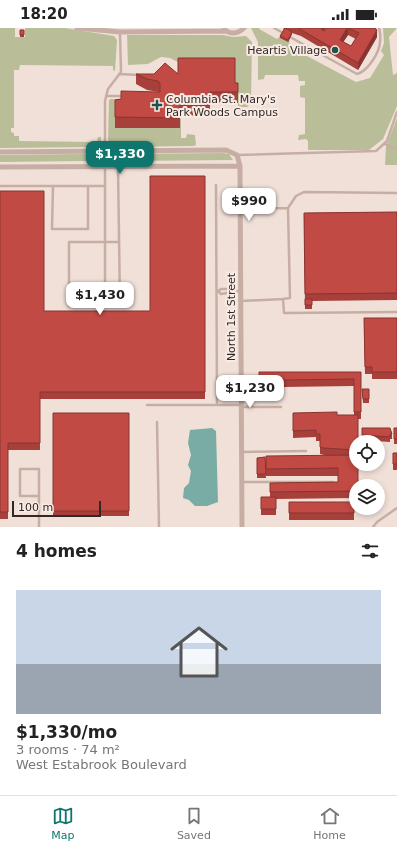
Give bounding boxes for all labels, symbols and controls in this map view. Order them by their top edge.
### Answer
text: 18:20 [20,5,68,23]
place label: Heartis Village [247,44,327,57]
marker: Heartis Village [330,45,340,55]
place label: Columbia St. Mary's Park Woods Campus [166,93,278,119]
marker: Columbia St. Mary's Park Woods Campus [151,99,163,111]
pin: $1,330 [87,141,153,175]
text: $1,330 [95,146,145,161]
pin: $990 [225,188,273,222]
text: $990 [231,193,267,208]
street label: North 1st Street [225,272,238,361]
pin: $1,430 [67,282,133,316]
text: $1,430 [75,287,125,302]
pin: $1,230 [217,375,283,409]
text: $1,230 [225,380,275,395]
map controls [349,435,385,515]
button: locate [349,435,385,471]
button: layers [349,479,385,515]
scale bar [12,499,101,518]
text: 100 m [18,501,53,514]
icon: filters [359,540,381,562]
text: 4 homes [16,541,97,561]
icon: home [163,616,235,688]
text: $1,330/mo [16,722,117,742]
text: 3 rooms · 74 m² [16,742,120,757]
text: West Estabrook Boulevard [16,757,187,772]
tab: Map [51,805,74,842]
tab: Saved [177,805,211,842]
tab: Home [313,805,346,842]

